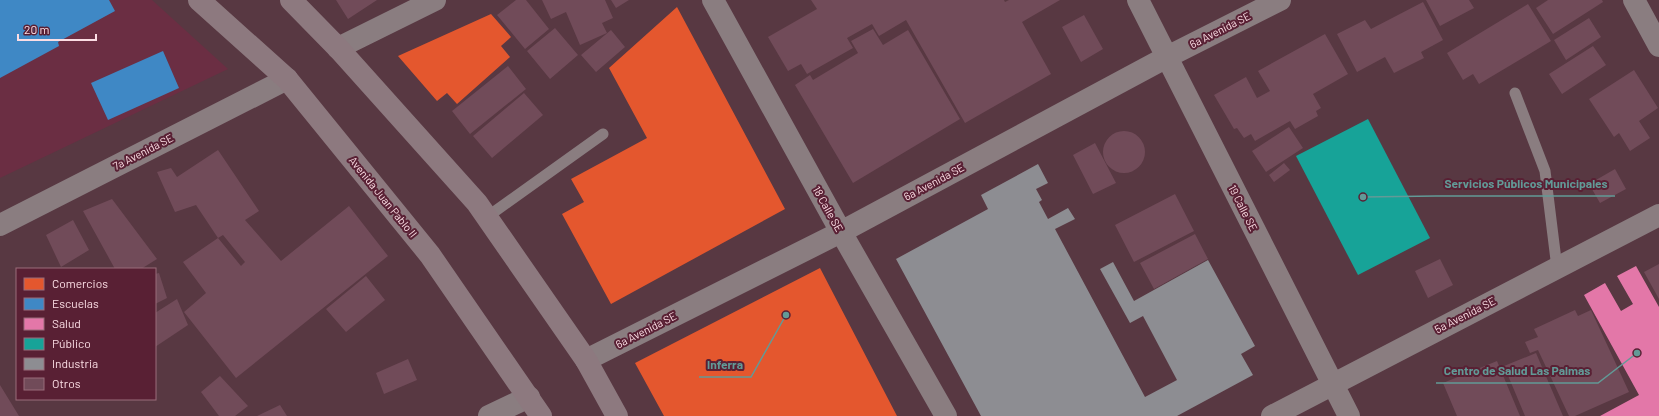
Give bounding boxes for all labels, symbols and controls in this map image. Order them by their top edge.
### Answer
street label: 6a Avenida SE [1187,9,1253,50]
scale bar [18,16,96,42]
text: 20 m [24,22,50,36]
street label: 7a Avenida SE [110,131,175,172]
street label: Avenida Juan Pablo II [347,154,420,240]
street label: 6a Avenida SE [901,160,966,203]
callout: Servicios Públicos Municipales [1436,172,1615,196]
text: Servicios Públicos Municipales [1444,176,1608,190]
street label: 19 Calle SE [1226,182,1261,233]
street label: 18 Calle SE [811,184,846,234]
legend [16,268,156,400]
text: Comercios [52,276,108,290]
street label: 5a Avenida SE [1432,294,1498,335]
text: Escuelas [52,296,99,310]
street label: 6a Avenida SE [613,309,679,350]
text: Salud [52,316,81,330]
text: Público [52,336,91,350]
callout: Inferra [699,353,751,377]
text: Industria [52,356,98,370]
text: Inferra [707,357,743,371]
callout: Centro de Salud Las Palmas [1436,359,1598,383]
text: Centro de Salud Las Palmas [1444,363,1590,377]
text: Otros [52,376,81,390]

